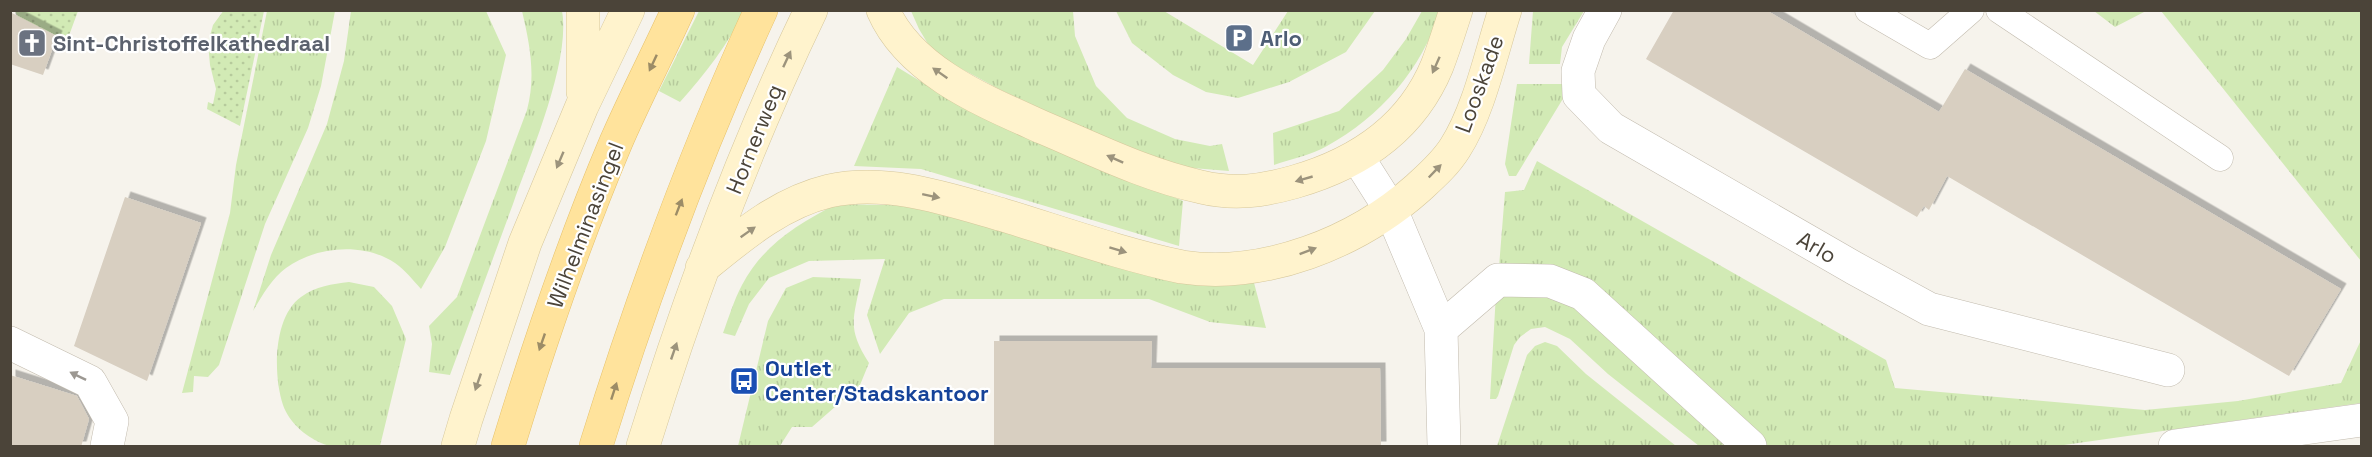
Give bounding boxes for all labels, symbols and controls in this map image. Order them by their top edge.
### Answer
parking icon: Arlo [1223,22,1255,54]
place label: Arlo [1260,24,1302,52]
church icon: Sint-Christoffelkathedraal [16,27,48,59]
place label: Sint-Christoffelkathedraal [53,29,330,57]
street label: Looskade [1448,31,1510,137]
one-way arrow [783,50,792,67]
one-way arrow [649,55,658,72]
one-way arrow [1431,57,1441,75]
one-way arrow [933,68,948,80]
street label: Hornerweg [719,80,789,198]
street label: Wilhelminasingel [541,138,629,312]
one-way arrow [555,151,565,169]
one-way arrow [1107,154,1124,163]
one-way arrow [1428,164,1442,179]
one-way arrow [1294,175,1313,185]
one-way arrow [922,192,941,201]
one-way arrow [675,198,684,216]
street label: Arlo [1792,225,1842,269]
one-way arrow [739,226,755,238]
one-way arrow [1109,246,1127,255]
one-way arrow [1299,246,1317,255]
one-way arrow [536,333,546,351]
one-way arrow [669,342,679,360]
place label: Outlet Center/Stadskantoor [765,354,989,407]
bus stop icon: Outlet Center/Stadskantoor [728,365,760,397]
one-way arrow [69,371,86,380]
one-way arrow [473,373,483,391]
one-way arrow [609,382,619,400]

